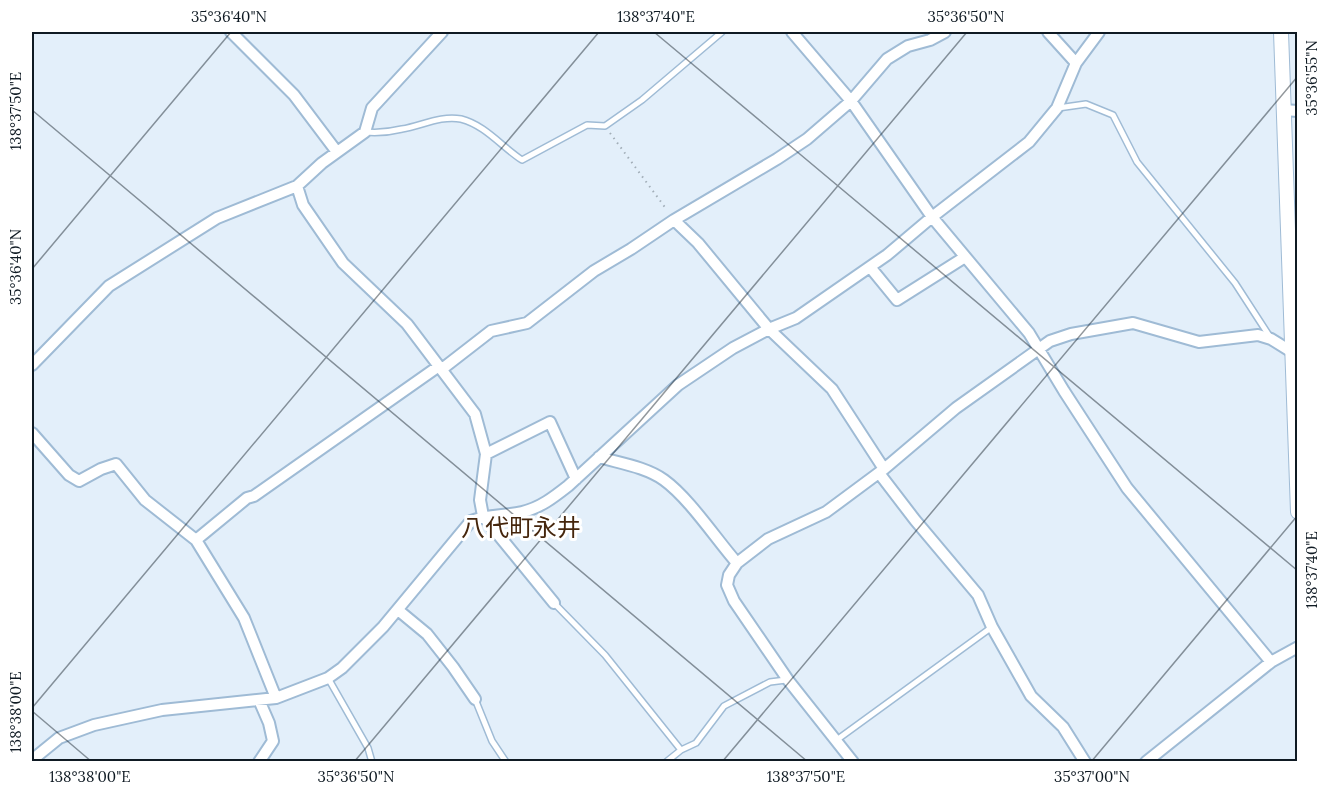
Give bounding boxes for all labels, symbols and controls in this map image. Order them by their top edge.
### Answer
text: 35°36'40"N [191,7,267,26]
text: 138°37'40"E [617,7,695,26]
text: 35°36'50"N [928,7,1004,26]
text: 35°36'55"N [1302,40,1321,116]
text: 138°37'50"E [6,72,25,150]
text: 35°36'40"N [6,229,25,305]
district label: 八代町永井 [461,512,581,543]
text: 138°37'40"E [1302,531,1321,609]
text: 138°38'00"E [6,671,25,753]
text: 138°38'00"E [49,767,131,786]
text: 35°36'50"N [318,767,394,786]
text: 138°37'50"E [767,767,845,786]
text: 35°37'00"N [1054,767,1130,786]

